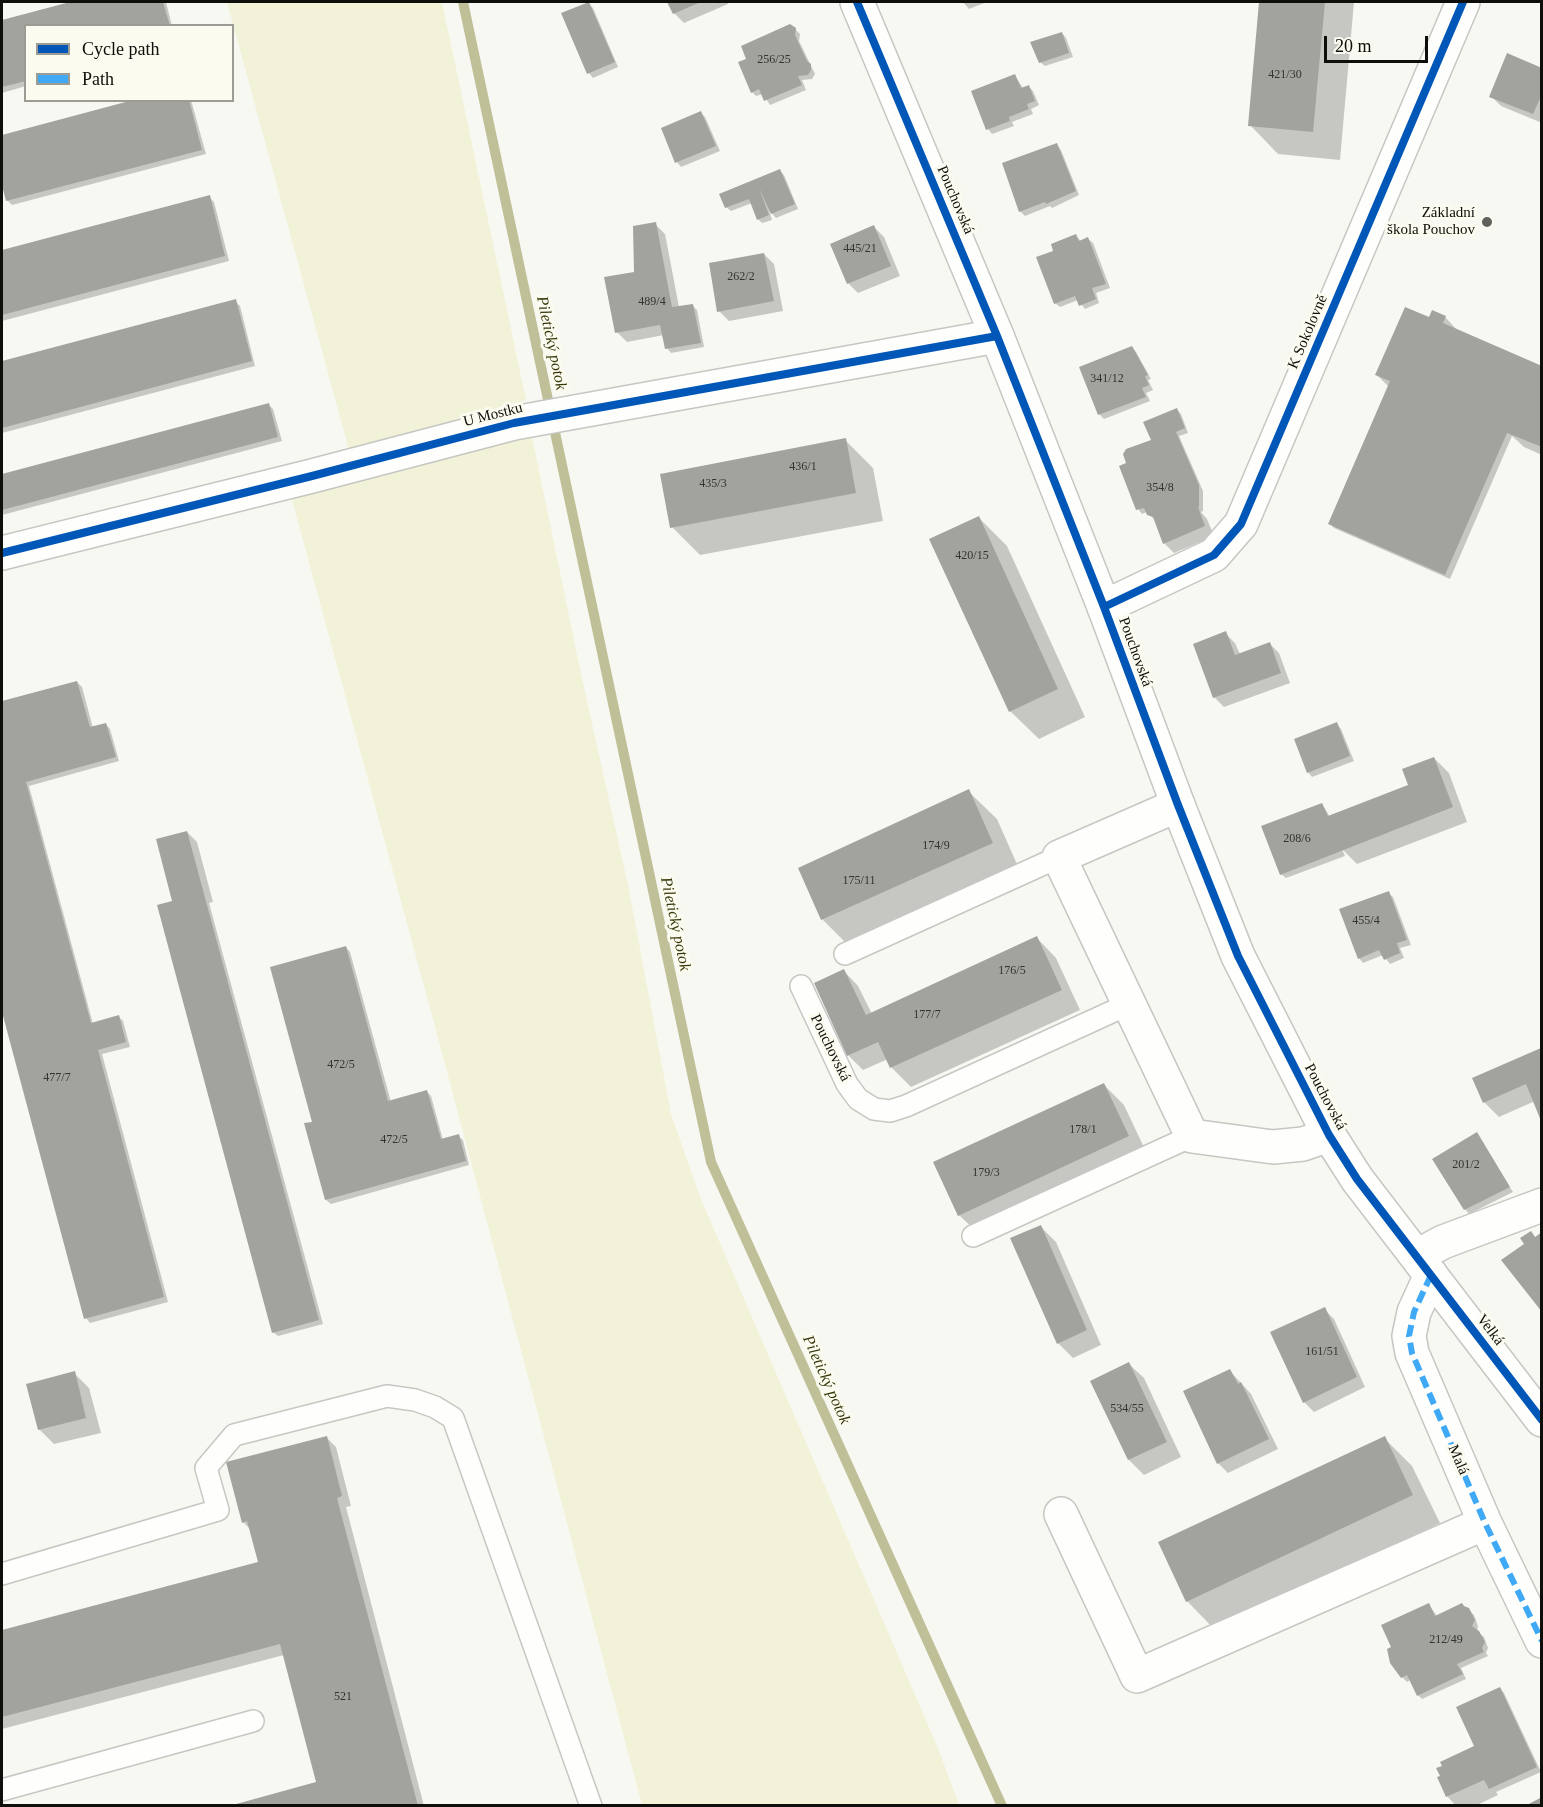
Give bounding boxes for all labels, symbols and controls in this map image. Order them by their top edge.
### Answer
legend [24,24,234,102]
scale bar [1327,24,1430,62]
text: 20 m [1335,36,1372,56]
text: Cycle path [82,39,159,59]
house number: 256/25 [757,53,791,67]
house number: 421/30 [1268,68,1302,82]
text: Path [82,69,114,89]
street label: Pouchovská [933,163,977,237]
place label: Základní škola Pouchov [1387,204,1475,239]
marker: Základní škola Pouchov [1480,215,1494,229]
house number: 445/21 [843,242,877,256]
house number: 262/2 [727,270,755,284]
street label: K Sokolovně [1284,292,1332,372]
water label: Piletický potok [532,294,570,392]
house number: 489/4 [638,295,666,309]
house number: 341/12 [1090,372,1124,386]
street label: U Mostku [462,399,524,431]
house number: 436/1 [789,460,817,474]
house number: 435/3 [699,477,727,491]
house number: 354/8 [1146,481,1174,495]
house number: 420/15 [955,549,989,563]
street label: Pouchovská [1114,615,1156,689]
house number: 208/6 [1283,832,1311,846]
house number: 174/9 [922,839,950,853]
house number: 175/11 [843,874,875,888]
water label: Piletický potok [656,875,694,973]
house number: 455/4 [1352,914,1380,928]
house number: 176/5 [998,964,1026,978]
house number: 177/7 [913,1008,941,1022]
street label: Pouchovská [806,1011,854,1085]
house number: 472/5 [327,1058,355,1072]
street label: Pouchovská [1300,1061,1350,1133]
house number: 477/7 [43,1071,71,1085]
house number: 178/1 [1069,1123,1097,1137]
house number: 472/5 [380,1133,408,1147]
house number: 201/2 [1452,1158,1480,1172]
house number: 179/3 [972,1166,1000,1180]
street label: Velká [1473,1311,1507,1349]
water label: Piletický potok [798,1332,854,1428]
house number: 161/51 [1305,1345,1339,1359]
house number: 534/55 [1110,1402,1144,1416]
street label: Malá [1444,1442,1472,1478]
house number: 212/49 [1429,1633,1463,1647]
house number: 521 [334,1690,352,1704]

